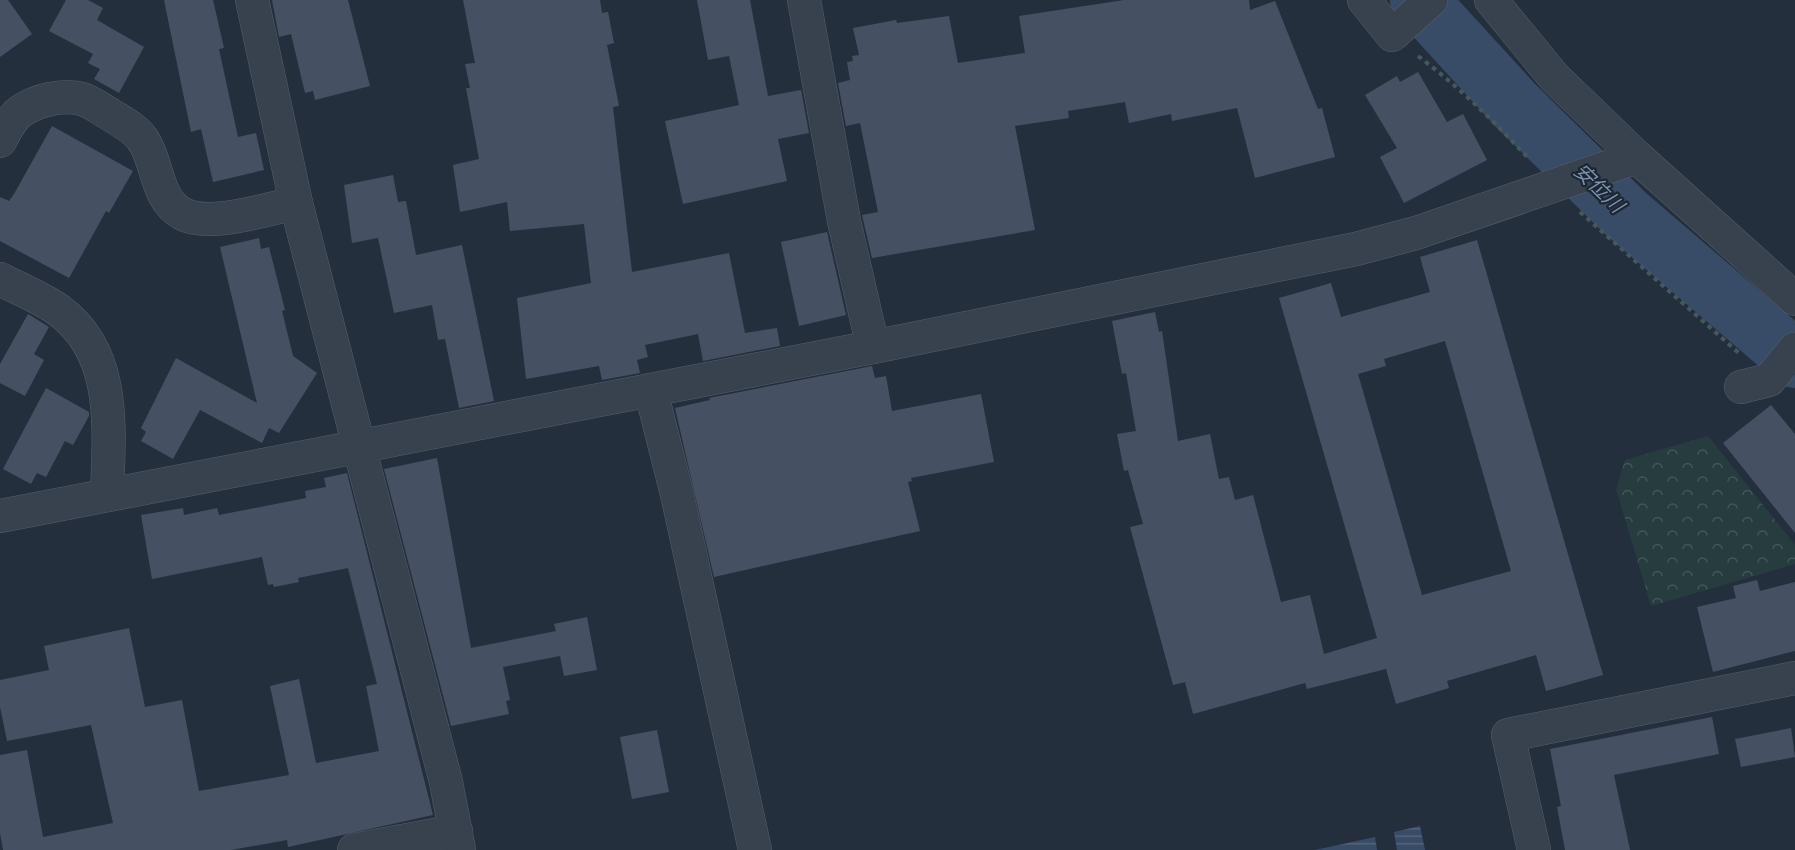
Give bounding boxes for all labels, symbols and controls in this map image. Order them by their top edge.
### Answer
water label: 安位川 [1569,159,1630,219]

